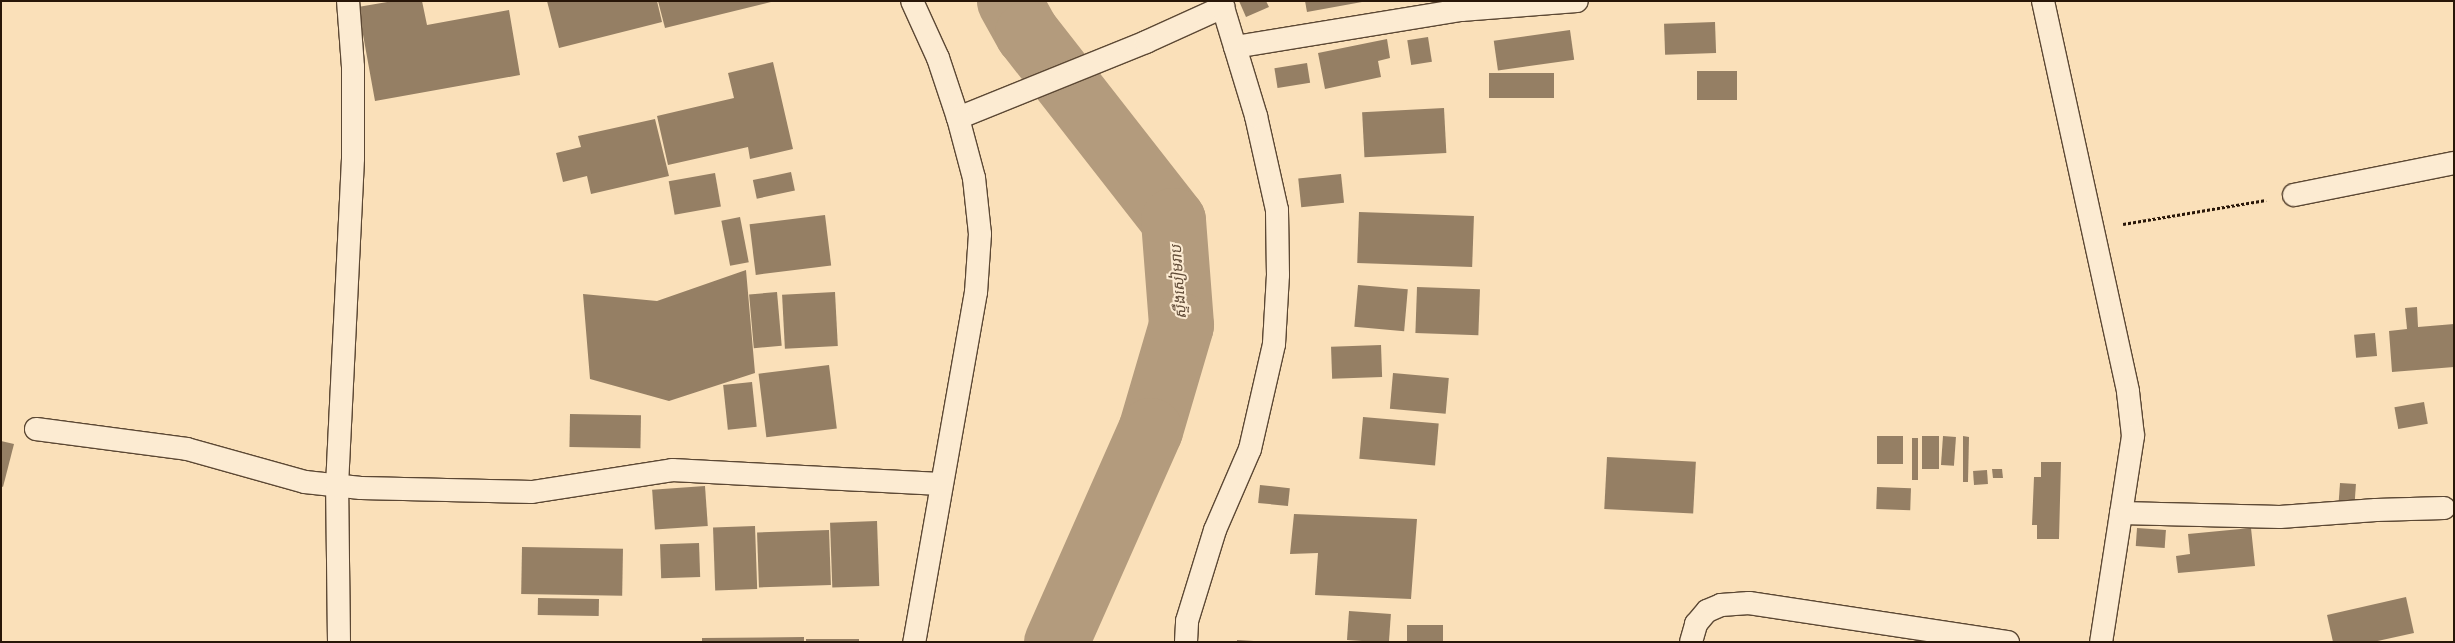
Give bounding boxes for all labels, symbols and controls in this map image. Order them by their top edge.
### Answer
water label: ស្ទឹងសៀមរាប [1166,244,1190,320]

